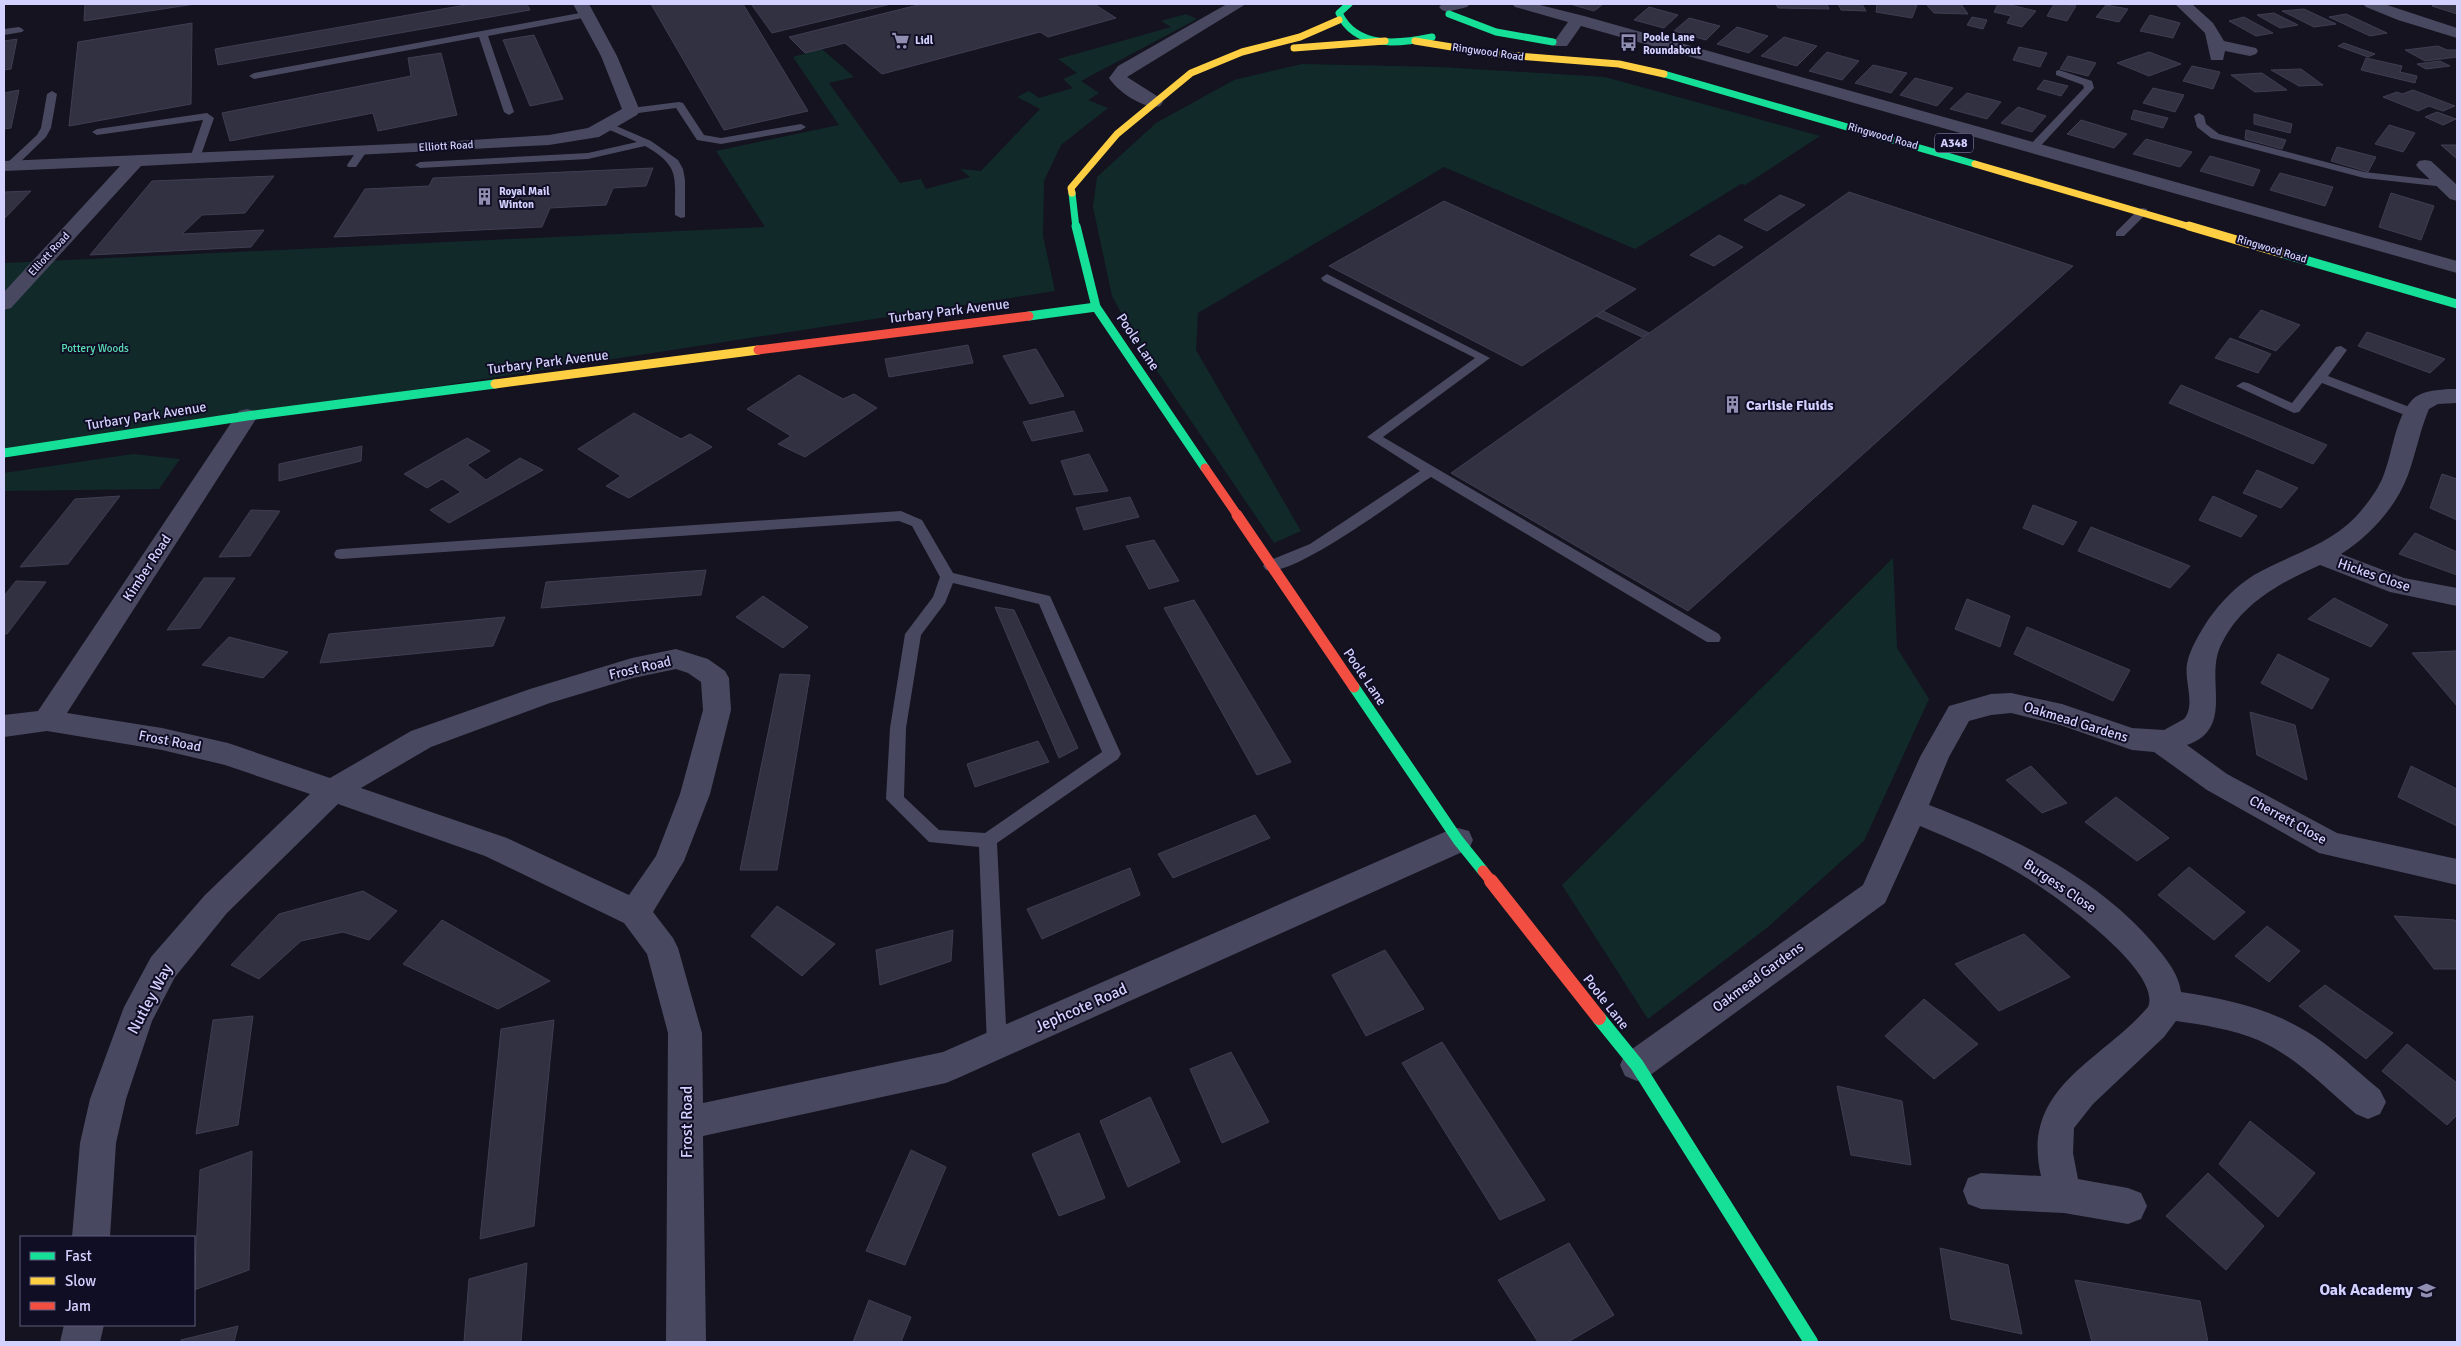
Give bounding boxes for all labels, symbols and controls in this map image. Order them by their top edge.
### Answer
supermarket icon: Lidl [891,30,911,50]
place label: Poole Lane Roundabout [1643,31,1701,57]
bus stop icon: Poole Lane Roundabout [1619,33,1639,53]
place label: Lidl [915,34,934,47]
street label: Ringwood Road [1451,41,1525,63]
street label: Ringwood Road [1846,120,1920,152]
road number: A348 [1935,134,1973,152]
street label: Elliott Road [418,138,474,154]
place label: Royal Mail Winton [499,185,550,211]
building icon: Royal Mail Winton [475,187,495,207]
street label: Elliott Road [26,229,73,278]
street label: Ringwood Road [2235,232,2309,266]
street label: Turbary Park Avenue [887,295,1011,327]
street label: Poole Lane [1113,310,1163,374]
park label: Pottery Woods [61,342,129,355]
street label: Turbary Park Avenue [486,346,610,378]
building icon: Carlisle Fluids [1722,395,1742,415]
place label: Carlisle Fluids [1746,397,1833,414]
street label: Turbary Park Avenue [84,398,208,434]
street label: Kimber Road [119,532,175,604]
street label: Hickes Close [2335,555,2413,595]
street label: Poole Lane [1340,645,1390,709]
street label: Frost Road [607,653,673,683]
street label: Oakmead Gardens [2022,698,2130,746]
street label: Frost Road [137,727,203,755]
street label: Cherrett Close [2246,792,2330,848]
street label: Burgess Close [2021,856,2099,916]
street label: Oakmead Gardens [1709,938,1807,1016]
street label: Nutley Way [123,960,177,1038]
street label: Poole Lane [1579,971,1633,1033]
street label: Jephcote Road [1032,979,1130,1037]
street label: Frost Road [677,1086,697,1158]
legend [20,1236,195,1326]
text: Fast [65,1247,92,1265]
text: Slow [65,1272,96,1290]
place label: Oak Academy [2319,1280,2413,1300]
school or university icon: Oak Academy [2417,1280,2437,1300]
text: Jam [65,1297,91,1315]

